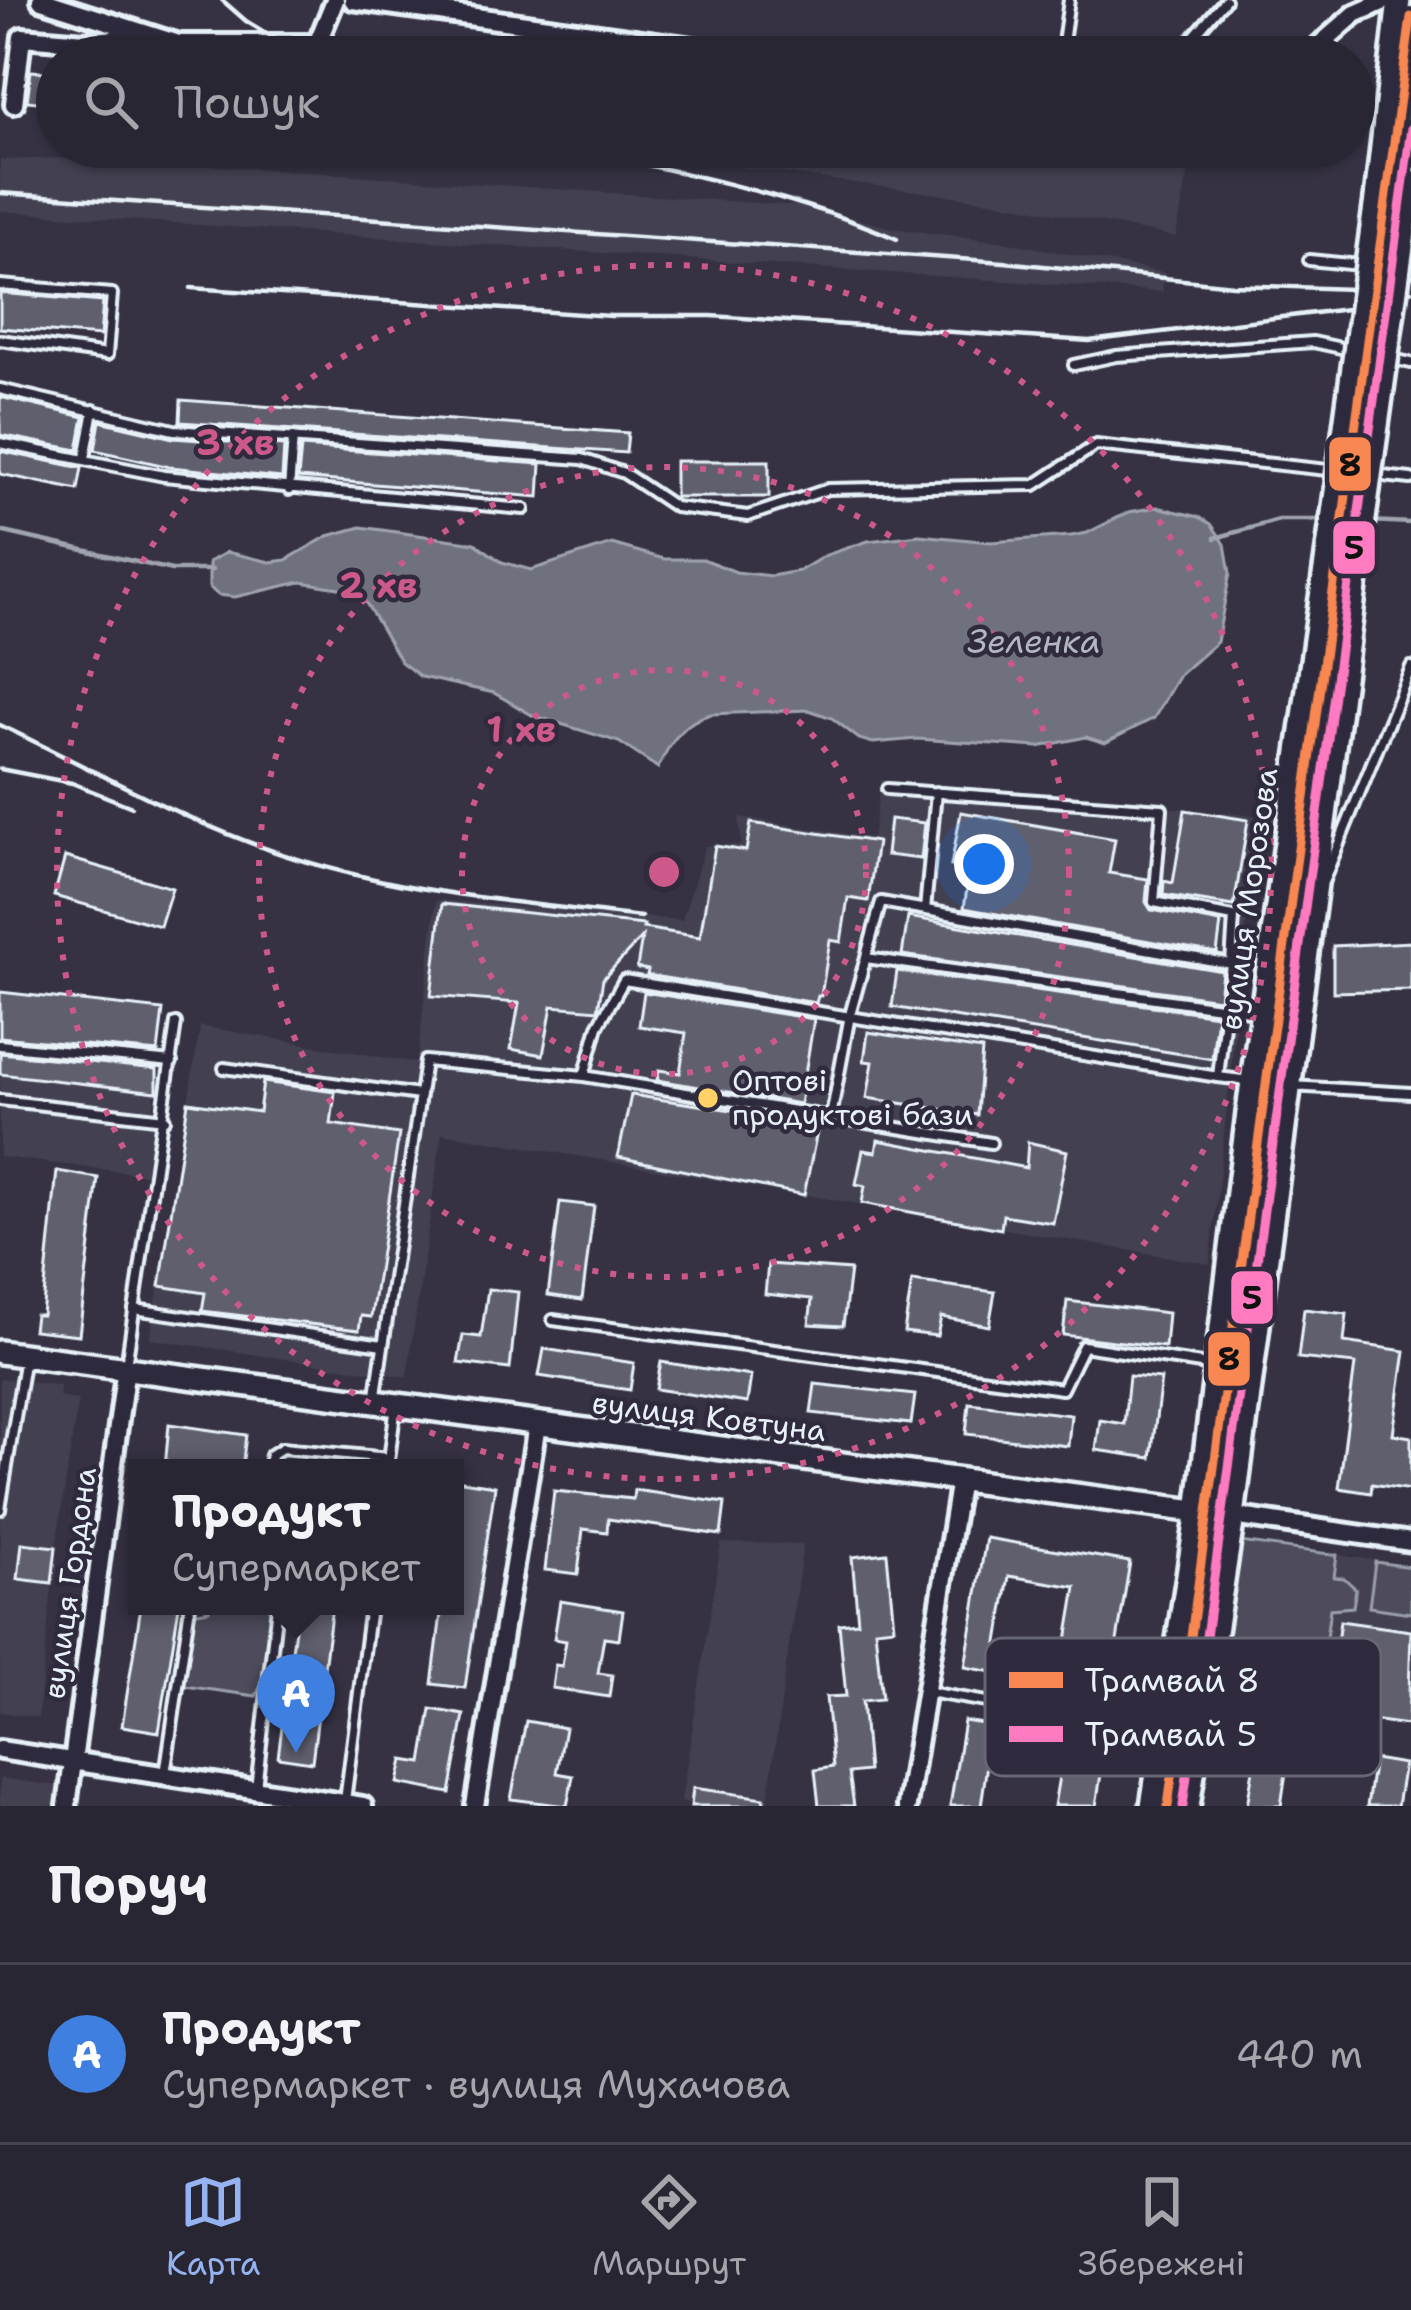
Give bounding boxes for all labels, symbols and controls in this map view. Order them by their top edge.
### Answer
search box [36,36,1375,168]
icon: search [78,69,144,135]
text: Пошук [174,72,320,132]
text: 3 хв [196,418,274,467]
line badge: 8 [1327,435,1373,493]
text: 8 [1338,442,1362,487]
line badge: 5 [1331,519,1377,576]
text: 5 [1344,525,1364,570]
text: 2 хв [339,561,417,610]
water label: Зеленка [968,619,1100,664]
text: 1 хв [486,705,556,754]
street label: вулиця Морозова [1210,765,1287,1033]
your location [954,834,1014,894]
centre of rings [643,851,685,893]
place label: Оптові продуктові бази [732,1060,973,1135]
marker: Оптові продуктові бази [695,1085,721,1111]
line badge: 5 [1229,1269,1275,1326]
text: 5 [1242,1275,1262,1320]
line badge: 8 [1206,1330,1252,1388]
text: 8 [1217,1336,1241,1381]
street label: вулиця Ковтуна [590,1382,829,1451]
popup [128,1459,464,1615]
street label: вулиця Гордона [33,1464,106,1701]
text: Продукт [172,1481,370,1541]
text: Супермаркет [172,1541,420,1593]
legend [985,1638,1381,1776]
pin: A [257,1654,335,1753]
text: Трамвай 8 [1084,1658,1260,1703]
text: Трамвай 5 [1084,1712,1257,1757]
text: Поруч [48,1850,208,1918]
text: Продукт [162,1998,360,2058]
text: A [72,2028,102,2080]
text: 440 m [1236,2028,1363,2080]
text: Супермаркет · вулиця Мухачова [162,2058,790,2110]
tab: Карта [166,2169,260,2286]
tab: Маршрут [592,2169,746,2286]
tab: Збережені [1078,2169,1245,2286]

